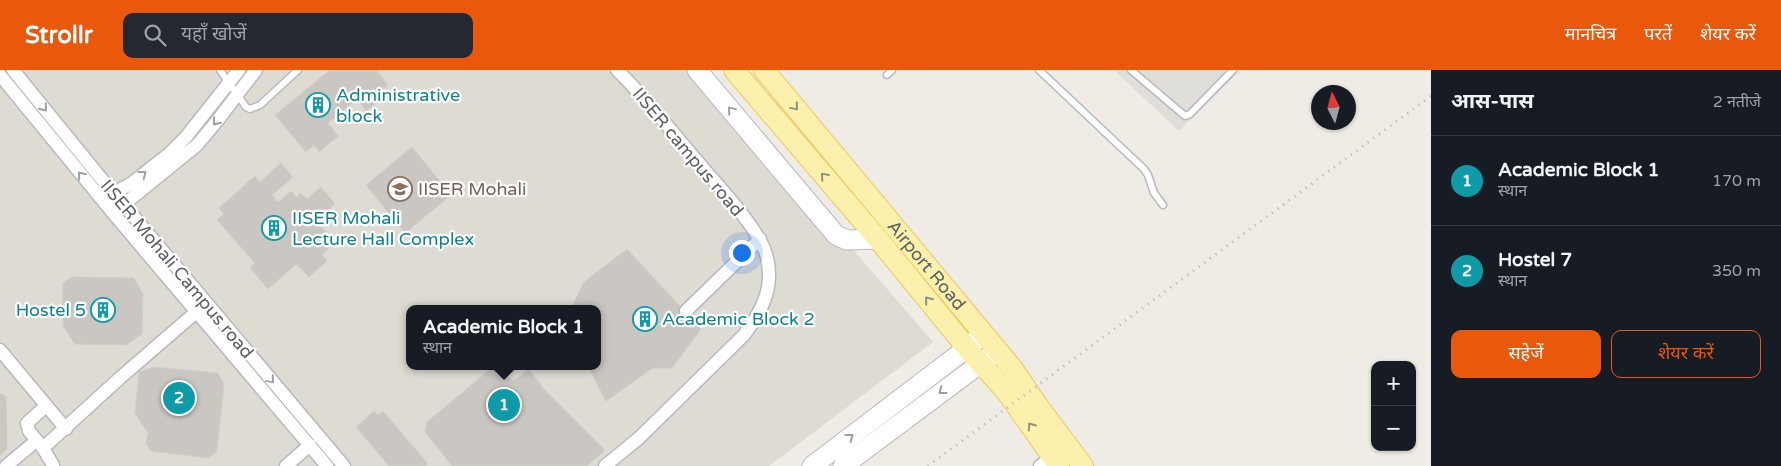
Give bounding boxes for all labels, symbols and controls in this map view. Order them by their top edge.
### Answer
search box [123,13,473,58]
text: Strollr [25,21,93,50]
icon: search [141,21,169,49]
text: यहाँ खोजें [181,23,247,45]
text: मानचित्र [1565,23,1616,45]
text: परतें [1644,23,1672,45]
text: शेयर करें [1700,23,1756,45]
street label: IISER campus road [628,83,748,221]
place label: Administrative block [336,84,460,127]
north arrow [1311,85,1356,130]
text: आस-पास [1451,89,1534,114]
building icon: Administrative block [305,92,331,118]
text: 2 नतीजे [1713,92,1761,112]
one-way arrow [38,102,46,111]
one-way arrow [789,102,798,111]
one-way arrow [728,107,737,116]
one-way arrow [213,117,222,126]
text: Academic Block 1 [1498,159,1659,181]
one-way arrow [78,171,87,180]
one-way arrow [138,171,147,180]
text: 1 [1462,171,1472,191]
text: 170 m [1712,171,1761,191]
one-way arrow [821,172,830,181]
street label: IISER Mohali Campus road [96,175,258,363]
school or university icon: IISER Mohali [387,176,413,202]
place label: IISER Mohali [418,178,526,200]
text: स्थान [1498,181,1527,201]
place label: IISER Mohali Lecture Hall Complex [292,207,474,250]
building icon: IISER Mohali Lecture Hall Complex [261,215,287,241]
street label: Airport Road [883,216,970,315]
your location [729,240,755,266]
text: Hostel 7 [1498,249,1572,271]
text: 2 [1462,261,1472,281]
text: 350 m [1712,261,1761,281]
text: स्थान [1498,271,1527,291]
building icon: Hostel 5 [90,297,116,323]
one-way arrow [925,297,934,306]
place label: Hostel 5 [16,299,86,321]
popup [406,305,601,370]
building icon: Academic Block 2 [632,306,658,332]
place label: Academic Block 2 [662,308,815,330]
text: Academic Block 1 [423,316,584,338]
button: सहेजें [1451,330,1601,378]
button: शेयर करें [1611,330,1761,378]
text: स्थान [423,338,452,358]
map controls [1371,361,1416,451]
button: + [1371,361,1416,406]
one-way arrow [266,374,274,383]
pin: 2 [163,379,195,417]
pin: 1 [488,386,520,424]
one-way arrow [939,386,948,394]
button: − [1371,406,1416,451]
one-way arrow [1028,422,1037,432]
one-way arrow [844,434,853,442]

